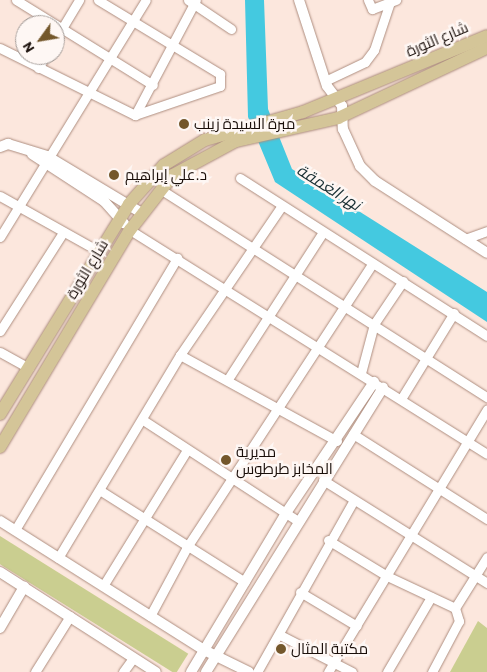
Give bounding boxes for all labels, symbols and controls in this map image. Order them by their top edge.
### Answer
north arrow [15,15,65,65]
street label: شارع الثورة [403,18,471,60]
text: N [18,39,37,56]
place label: مبرة السيدة زينب [194,115,295,133]
marker: مبرة السيدة زينب [178,118,190,130]
water label: نهر الغمقة [293,160,365,214]
place label: د.علي إبراهيم [125,166,207,184]
marker: د.علي إبراهيم [107,168,121,182]
street label: شارع الثورة [62,236,112,302]
place label: مديرية المخابز طرطوس [236,442,333,477]
marker: مديرية المخابز طرطوس [220,454,232,466]
place label: مكتبة المثال [291,640,368,658]
marker: مكتبة المثال [275,643,287,655]

